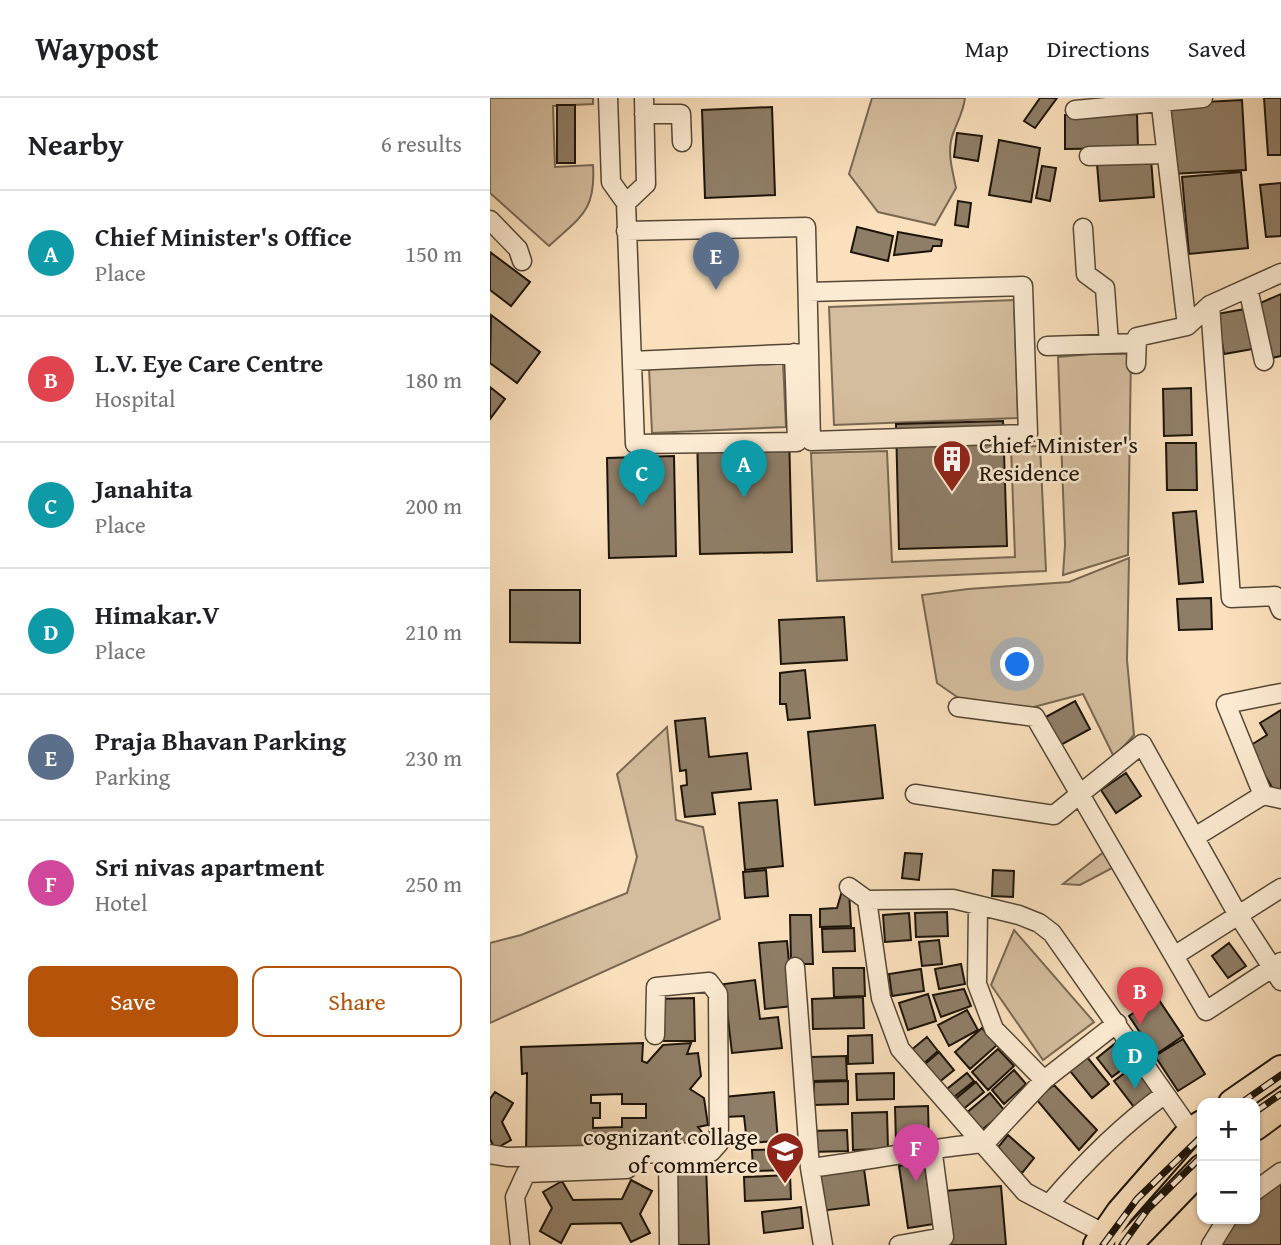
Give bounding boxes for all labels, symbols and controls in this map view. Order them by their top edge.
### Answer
text: Waypost [35,24,159,72]
text: Map [965,31,1009,66]
text: Directions [1047,31,1150,66]
text: Saved [1188,31,1246,66]
text: Nearby [28,122,124,166]
text: 6 results [381,127,462,160]
text: Chief Minister's Office [95,217,352,256]
pin: E [693,232,739,290]
text: A [44,237,58,270]
text: 150 m [405,237,462,270]
text: Place [95,256,146,289]
text: L.V. Eye Care Centre [95,343,323,382]
text: B [44,363,58,396]
text: 180 m [405,363,462,396]
text: Hospital [95,382,175,415]
place label: Chief Minister's Residence [979,427,1138,490]
building icon: Chief Minister's Residence [931,438,973,493]
pin: A [721,440,767,498]
pin: C [619,449,665,507]
text: Janahita [95,469,193,508]
text: C [44,489,58,522]
text: 200 m [405,489,462,522]
text: Place [95,508,146,541]
text: Himakar.V [95,595,220,634]
text: D [44,615,58,648]
text: 210 m [405,615,462,648]
text: Place [95,634,146,667]
your location [1000,647,1034,681]
text: Praja Bhavan Parking [95,721,346,760]
text: E [45,741,57,774]
text: 230 m [405,741,462,774]
text: Parking [95,760,170,793]
text: Sri nivas apartment [95,847,324,886]
text: F [45,867,57,900]
text: 250 m [405,867,462,900]
text: Hotel [95,886,147,919]
button: Save [28,966,238,1037]
button: Share [252,966,462,1037]
pin: B [1117,967,1163,1025]
pin: D [1112,1031,1158,1089]
map controls [1197,1098,1260,1224]
button: + [1197,1098,1260,1161]
place label: cognizant collage of commerce [583,1119,758,1182]
pin: F [893,1124,939,1182]
school or university icon: cognizant collage of commerce [764,1130,806,1185]
button: − [1197,1161,1260,1224]

